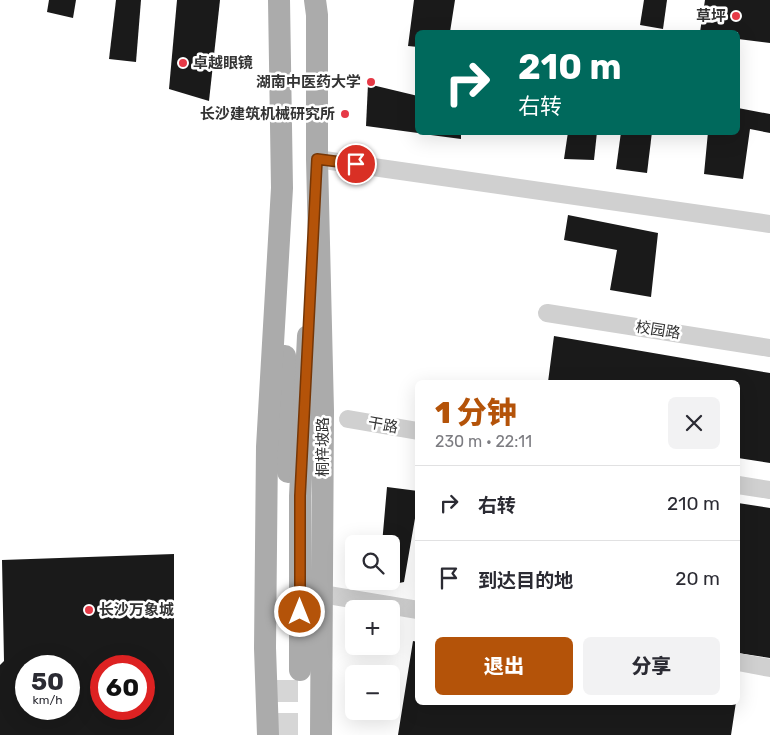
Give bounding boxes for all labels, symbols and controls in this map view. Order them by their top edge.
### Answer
place label: 草坪 [696,7,726,25]
marker: 草坪 [730,10,742,22]
text: 210 m [518,46,621,88]
icon: right [435,50,500,115]
place label: 卓越眼镜 [193,54,253,72]
marker: 卓越眼镜 [177,57,189,69]
place label: 湖南中医药大学 [256,73,361,91]
marker: 湖南中医药大学 [365,76,377,88]
text: 右转 [518,93,562,120]
place label: 长沙建筑机械研究所 [200,105,335,123]
marker: 长沙建筑机械研究所 [339,108,351,120]
pin [335,143,377,185]
icon: arrive [342,150,370,178]
street label: 校园路 [634,318,682,342]
text: 1 分钟 [435,395,517,431]
button: close [668,397,720,449]
street label: 干路 [367,414,399,436]
street label: 桐梓坡路 [314,417,332,477]
text: 230 m · 22:11 [435,432,532,451]
icon: right [435,489,463,517]
text: 210 m [667,492,720,515]
text: 右转 [478,494,516,517]
map controls [345,535,400,720]
button: search [345,535,400,590]
icon: arrive [435,564,463,592]
text: 20 m [675,567,720,590]
text: 到达目的地 [478,569,573,592]
position arrow [273,585,325,637]
button: + [345,600,400,655]
place label: 长沙万象城 [99,601,174,619]
marker: 长沙万象城 [83,604,95,616]
button: 退出 [435,637,573,695]
button: 分享 [583,637,720,695]
speed limit sign: 60 [90,655,155,720]
button: − [345,665,400,720]
text: 50 [31,667,64,696]
text: km/h [33,693,62,707]

